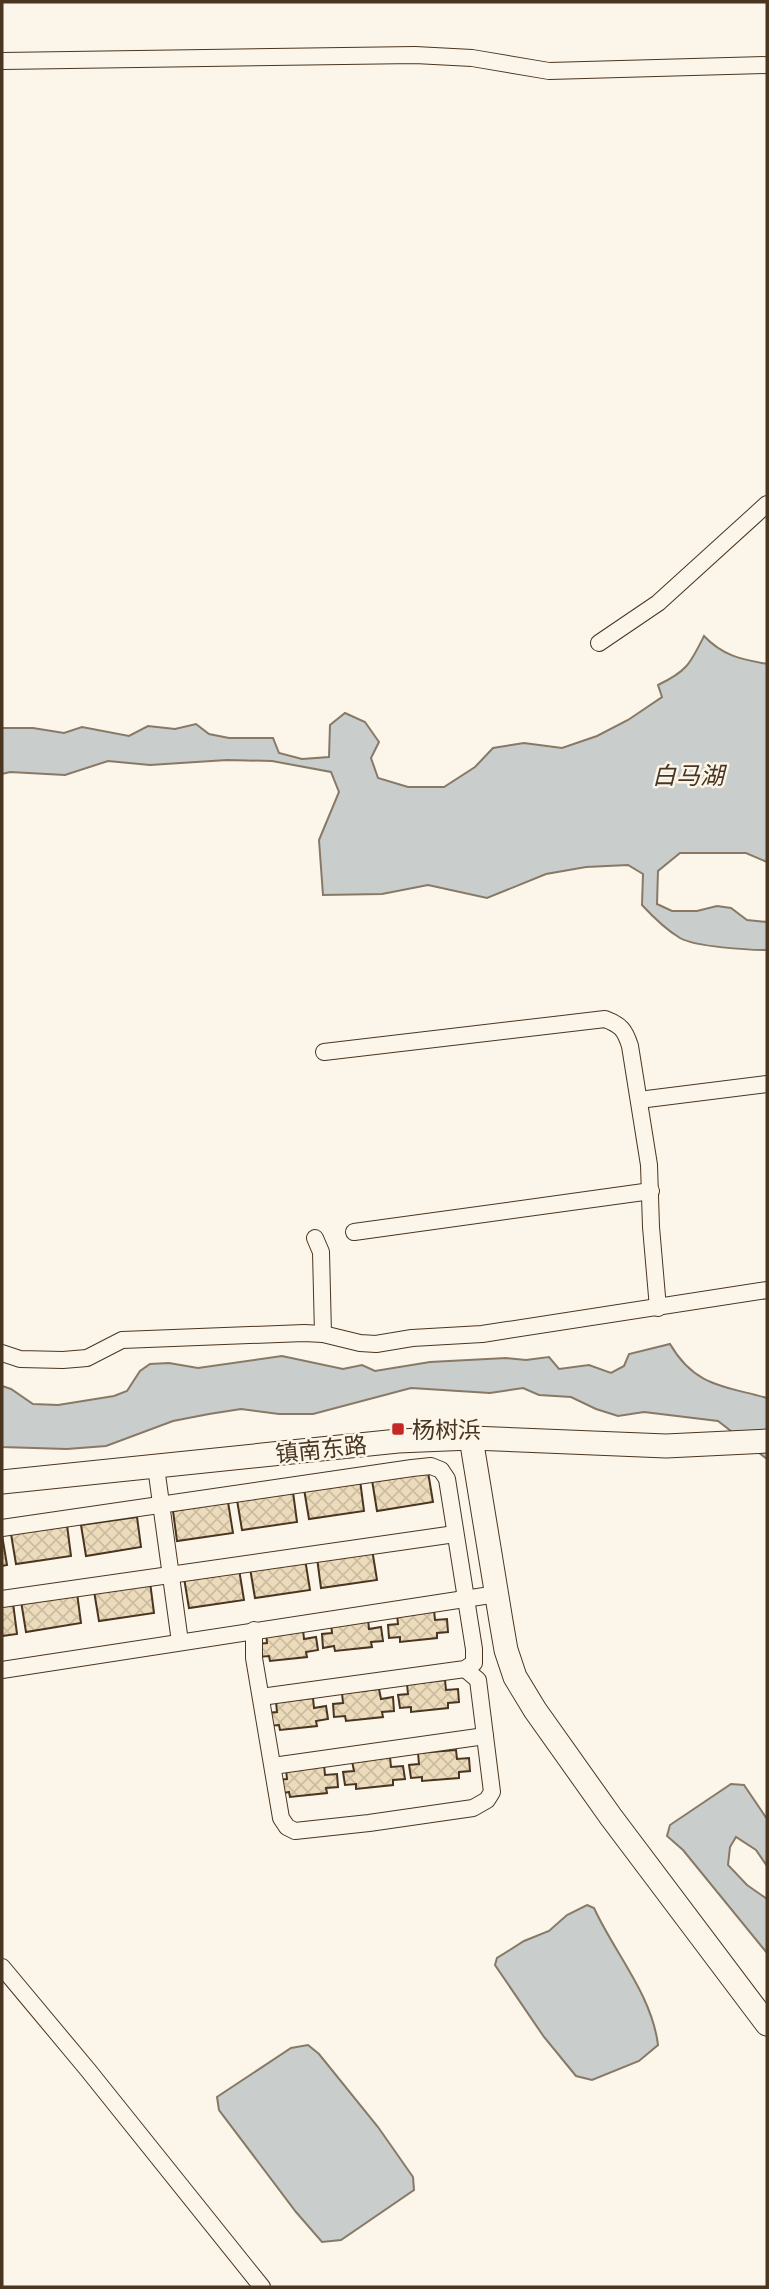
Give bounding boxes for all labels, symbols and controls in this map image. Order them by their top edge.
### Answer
water label: 白马湖 [652,761,728,789]
place label: 杨树浜 [412,1416,481,1443]
marker: 杨树浜 [390,1421,406,1437]
street label: 镇南东路 [274,1431,368,1467]

